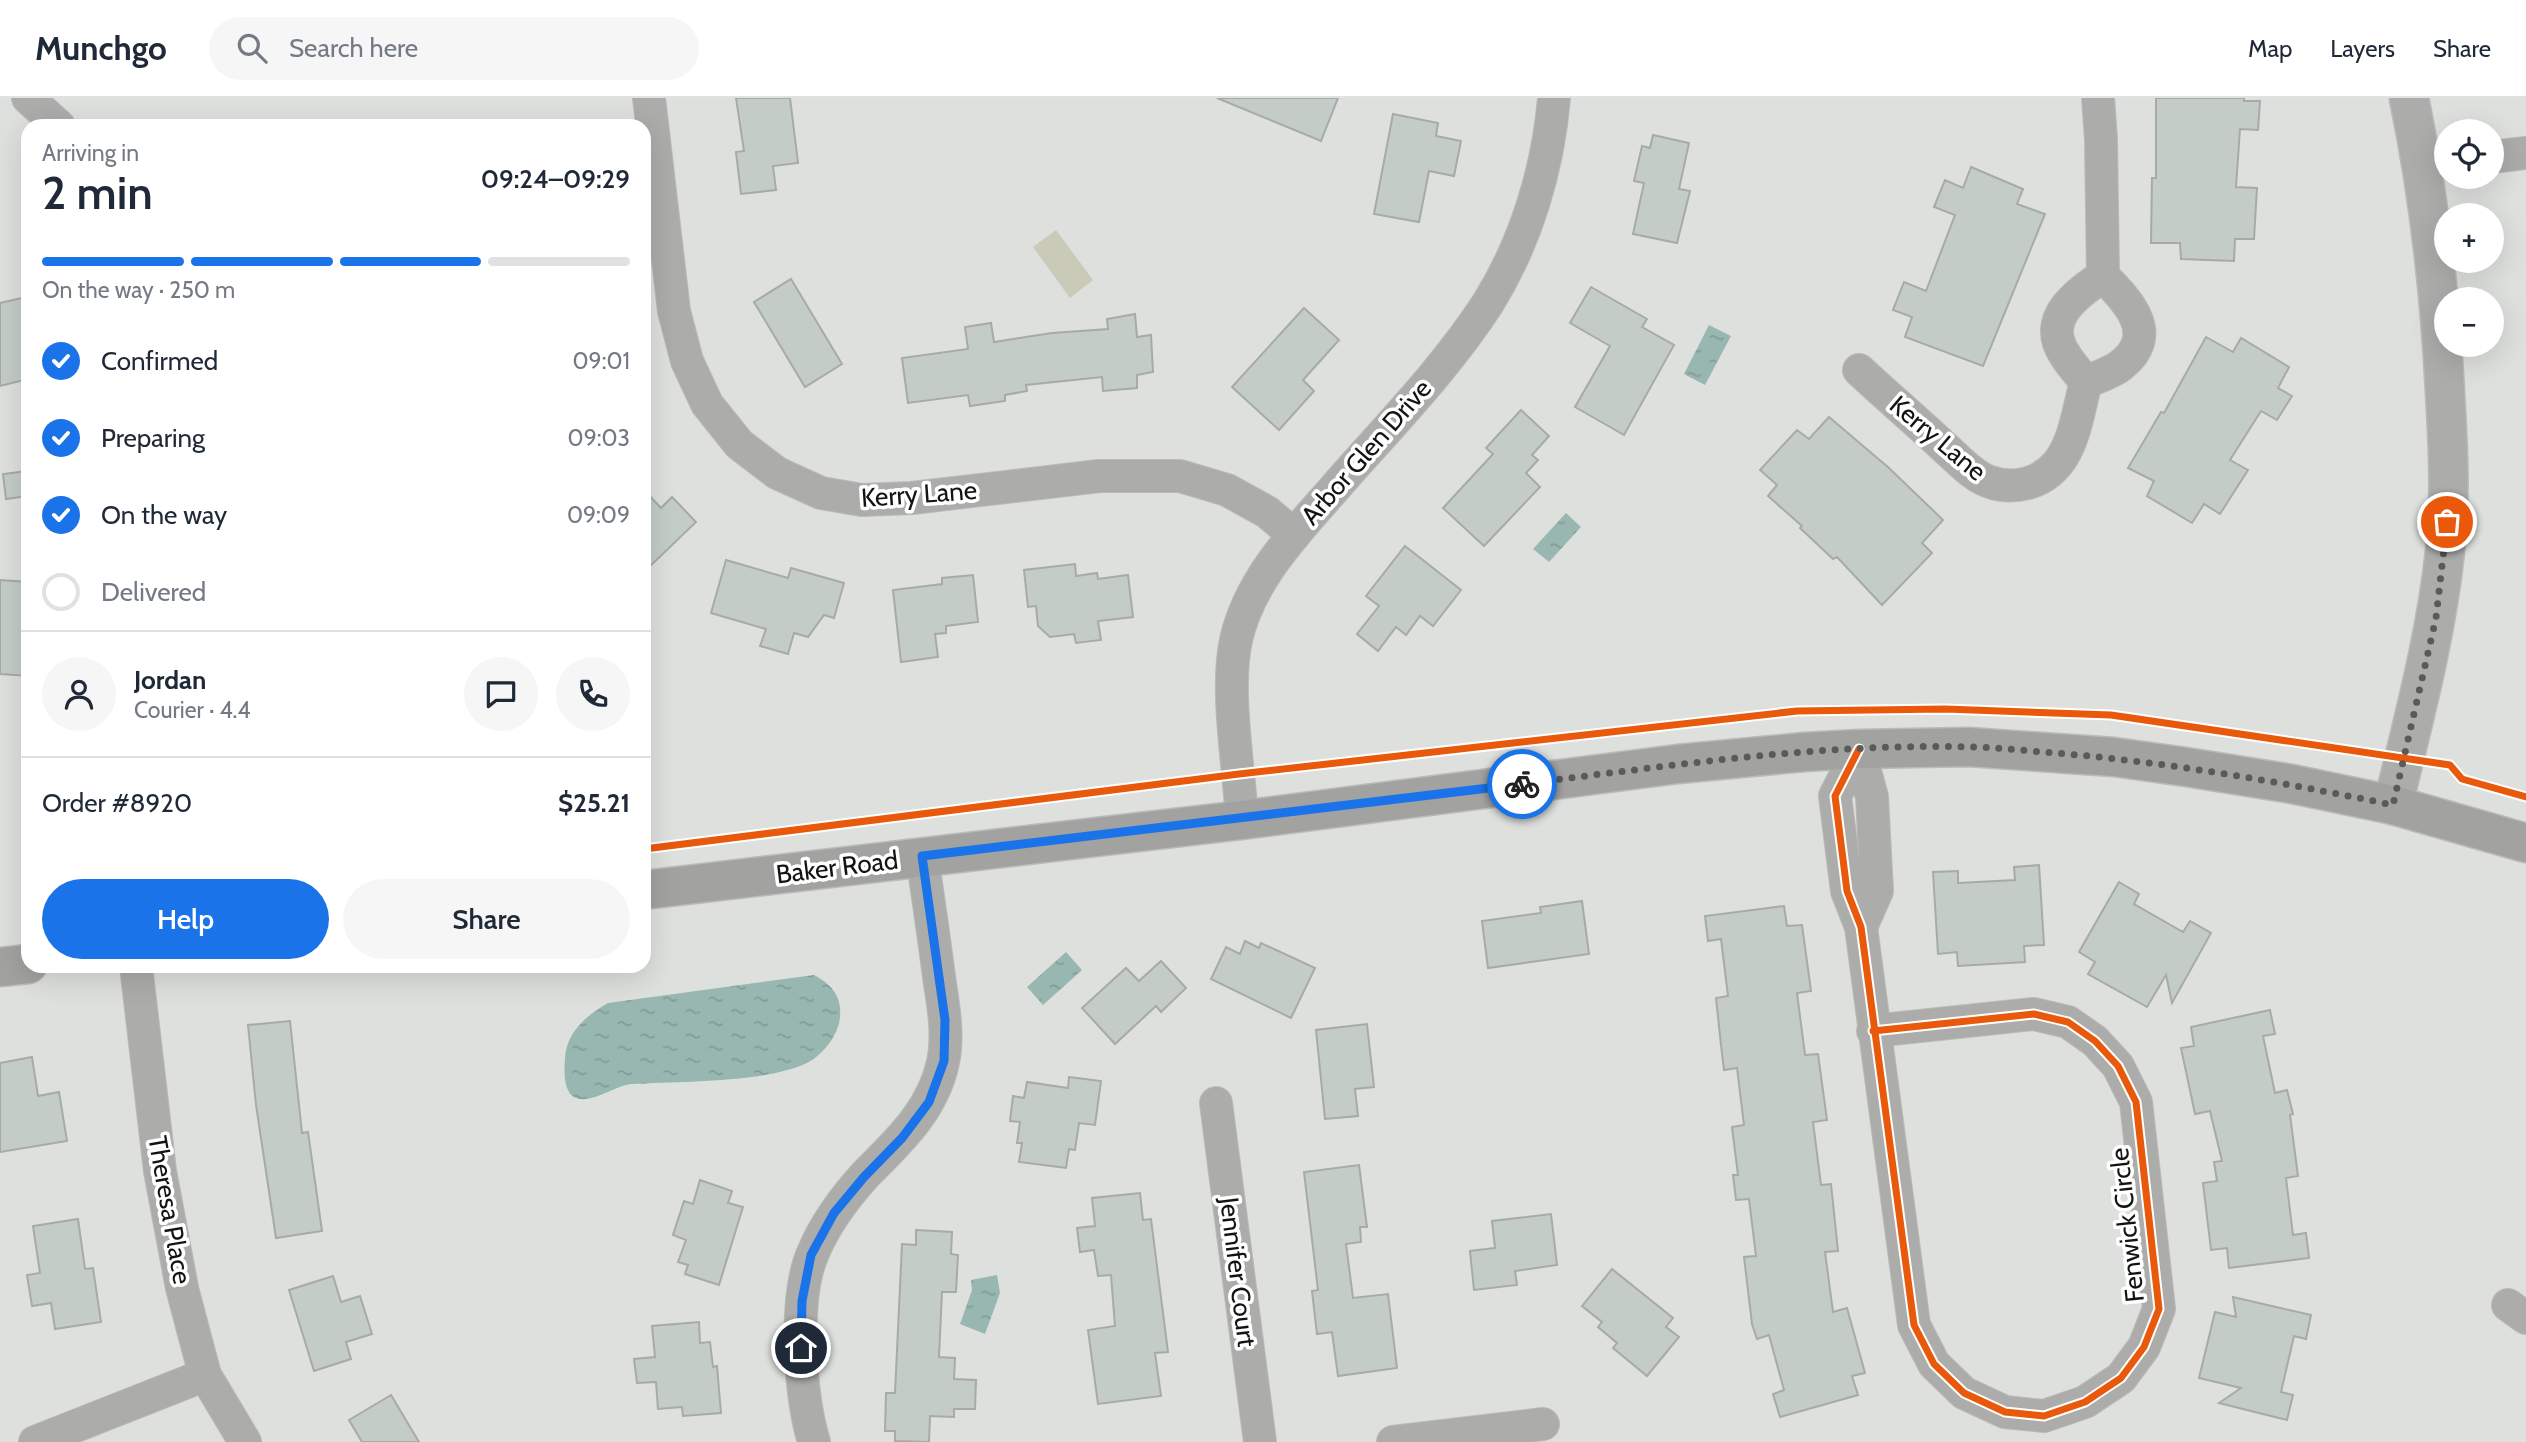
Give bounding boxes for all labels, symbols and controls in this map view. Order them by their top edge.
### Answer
search box [209,17,699,80]
text: Munchgo [35,28,167,68]
icon: search [233,29,271,67]
text: Search here [289,32,418,64]
text: Map [2248,34,2292,63]
text: Layers [2330,34,2395,63]
text: Share [2433,34,2491,63]
map controls [2434,119,2504,357]
button: locate [2434,119,2504,189]
text: Arriving in [42,139,139,167]
text: 09:24–09:29 [481,163,630,195]
text: 2 min [42,165,153,221]
button: + [2434,203,2504,273]
text: On the way · 250 m [42,276,235,304]
button: − [2434,287,2504,357]
icon: check [42,342,80,380]
text: Confirmed [101,345,218,377]
text: 09:01 [573,347,630,375]
street label: Arbor Glen Drive [1294,373,1438,531]
street label: Kerry Lane [1883,388,1993,488]
icon: check [42,419,80,457]
text: Preparing [101,422,205,454]
text: 09:03 [568,424,630,452]
street label: Kerry Lane [860,474,978,514]
pin [2417,492,2477,552]
icon: check [42,496,80,534]
text: On the way [101,499,227,531]
text: 09:09 [567,501,630,529]
icon: bag [2428,503,2466,541]
text: Delivered [101,576,206,608]
button: person [42,657,116,731]
button: chat [464,657,538,731]
button: phone [556,657,630,731]
text: Jordan [134,664,206,696]
text: Courier · 4.4 [134,696,251,724]
courier [1487,749,1557,819]
icon: bike [1503,765,1541,803]
text: Order #8920 [42,787,192,819]
text: $25.21 [558,787,630,819]
street label: Baker Road [774,844,900,890]
button: Help [42,879,329,959]
button: Share [343,879,630,959]
street label: Theresa Place [141,1134,199,1286]
street label: Fenwick Circle [2103,1146,2151,1304]
street label: Jennifer Court [1213,1194,1263,1349]
pin [771,1318,831,1378]
icon: home [782,1329,820,1367]

